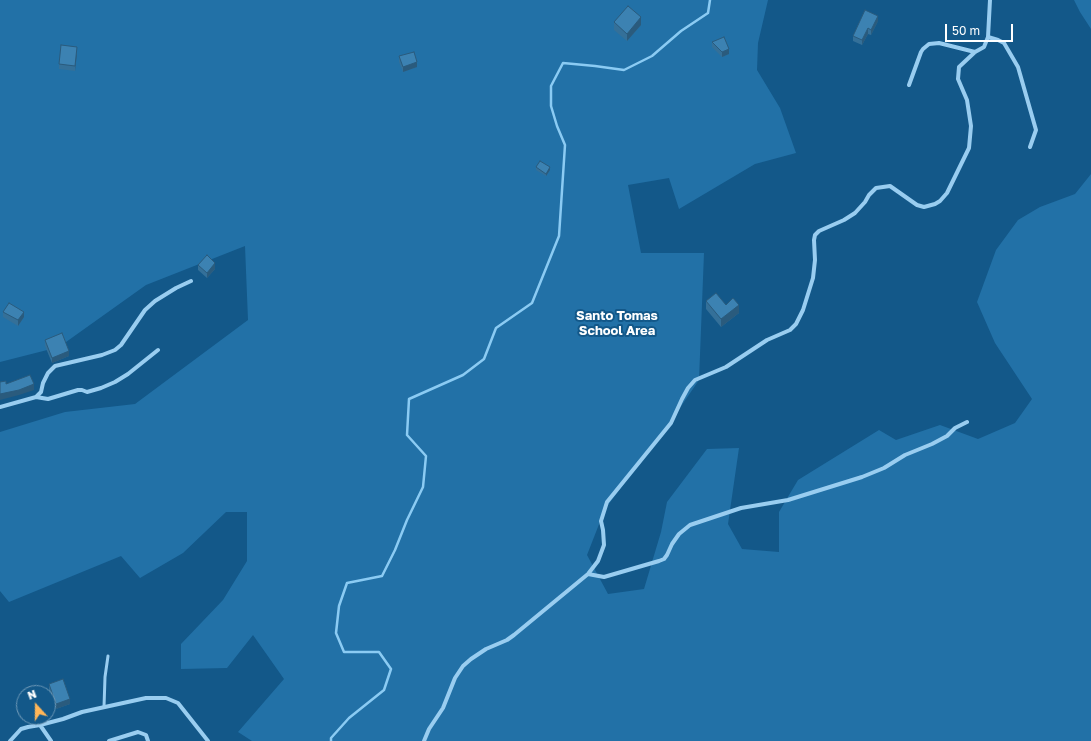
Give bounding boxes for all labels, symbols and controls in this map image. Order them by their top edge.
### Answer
scale bar [947,16,1015,42]
text: 50 m [952,23,980,38]
district label: Santo Tomas School Area [576,308,658,339]
north arrow [16,685,56,725]
text: N [26,687,38,702]

